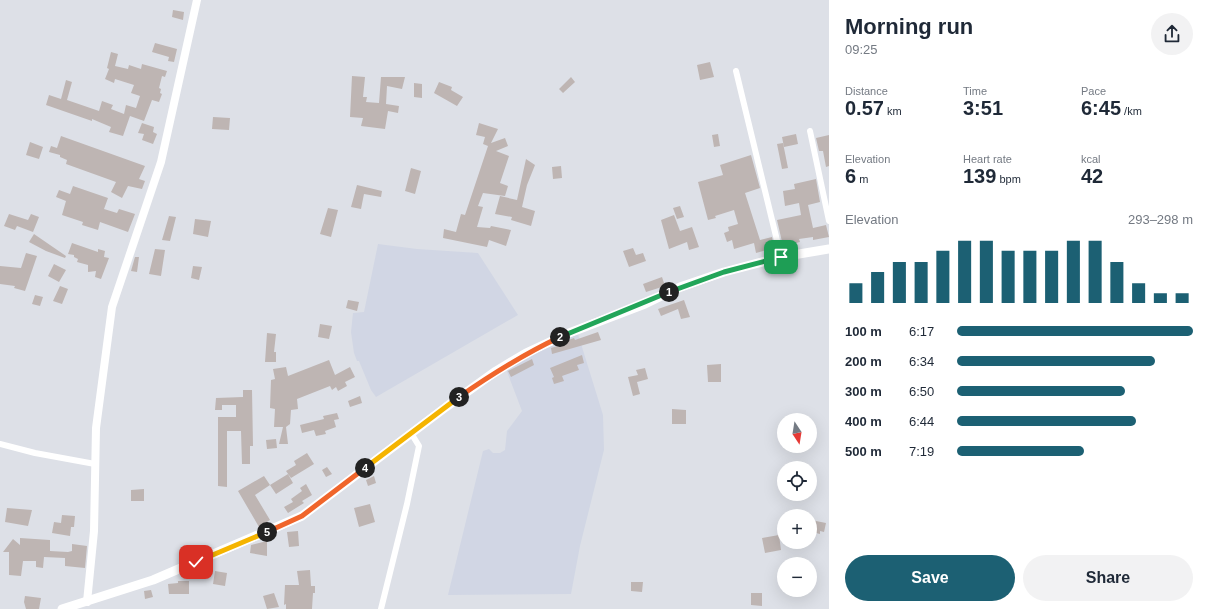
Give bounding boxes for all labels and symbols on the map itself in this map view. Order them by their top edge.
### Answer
pin [764,240,798,274]
pin: 1 [659,282,679,302]
pin: 2 [550,327,570,347]
pin: 3 [449,387,469,407]
north arrow [777,413,817,453]
pin: 4 [355,458,375,478]
pin: 5 [257,522,277,542]
pin [179,545,213,579]

